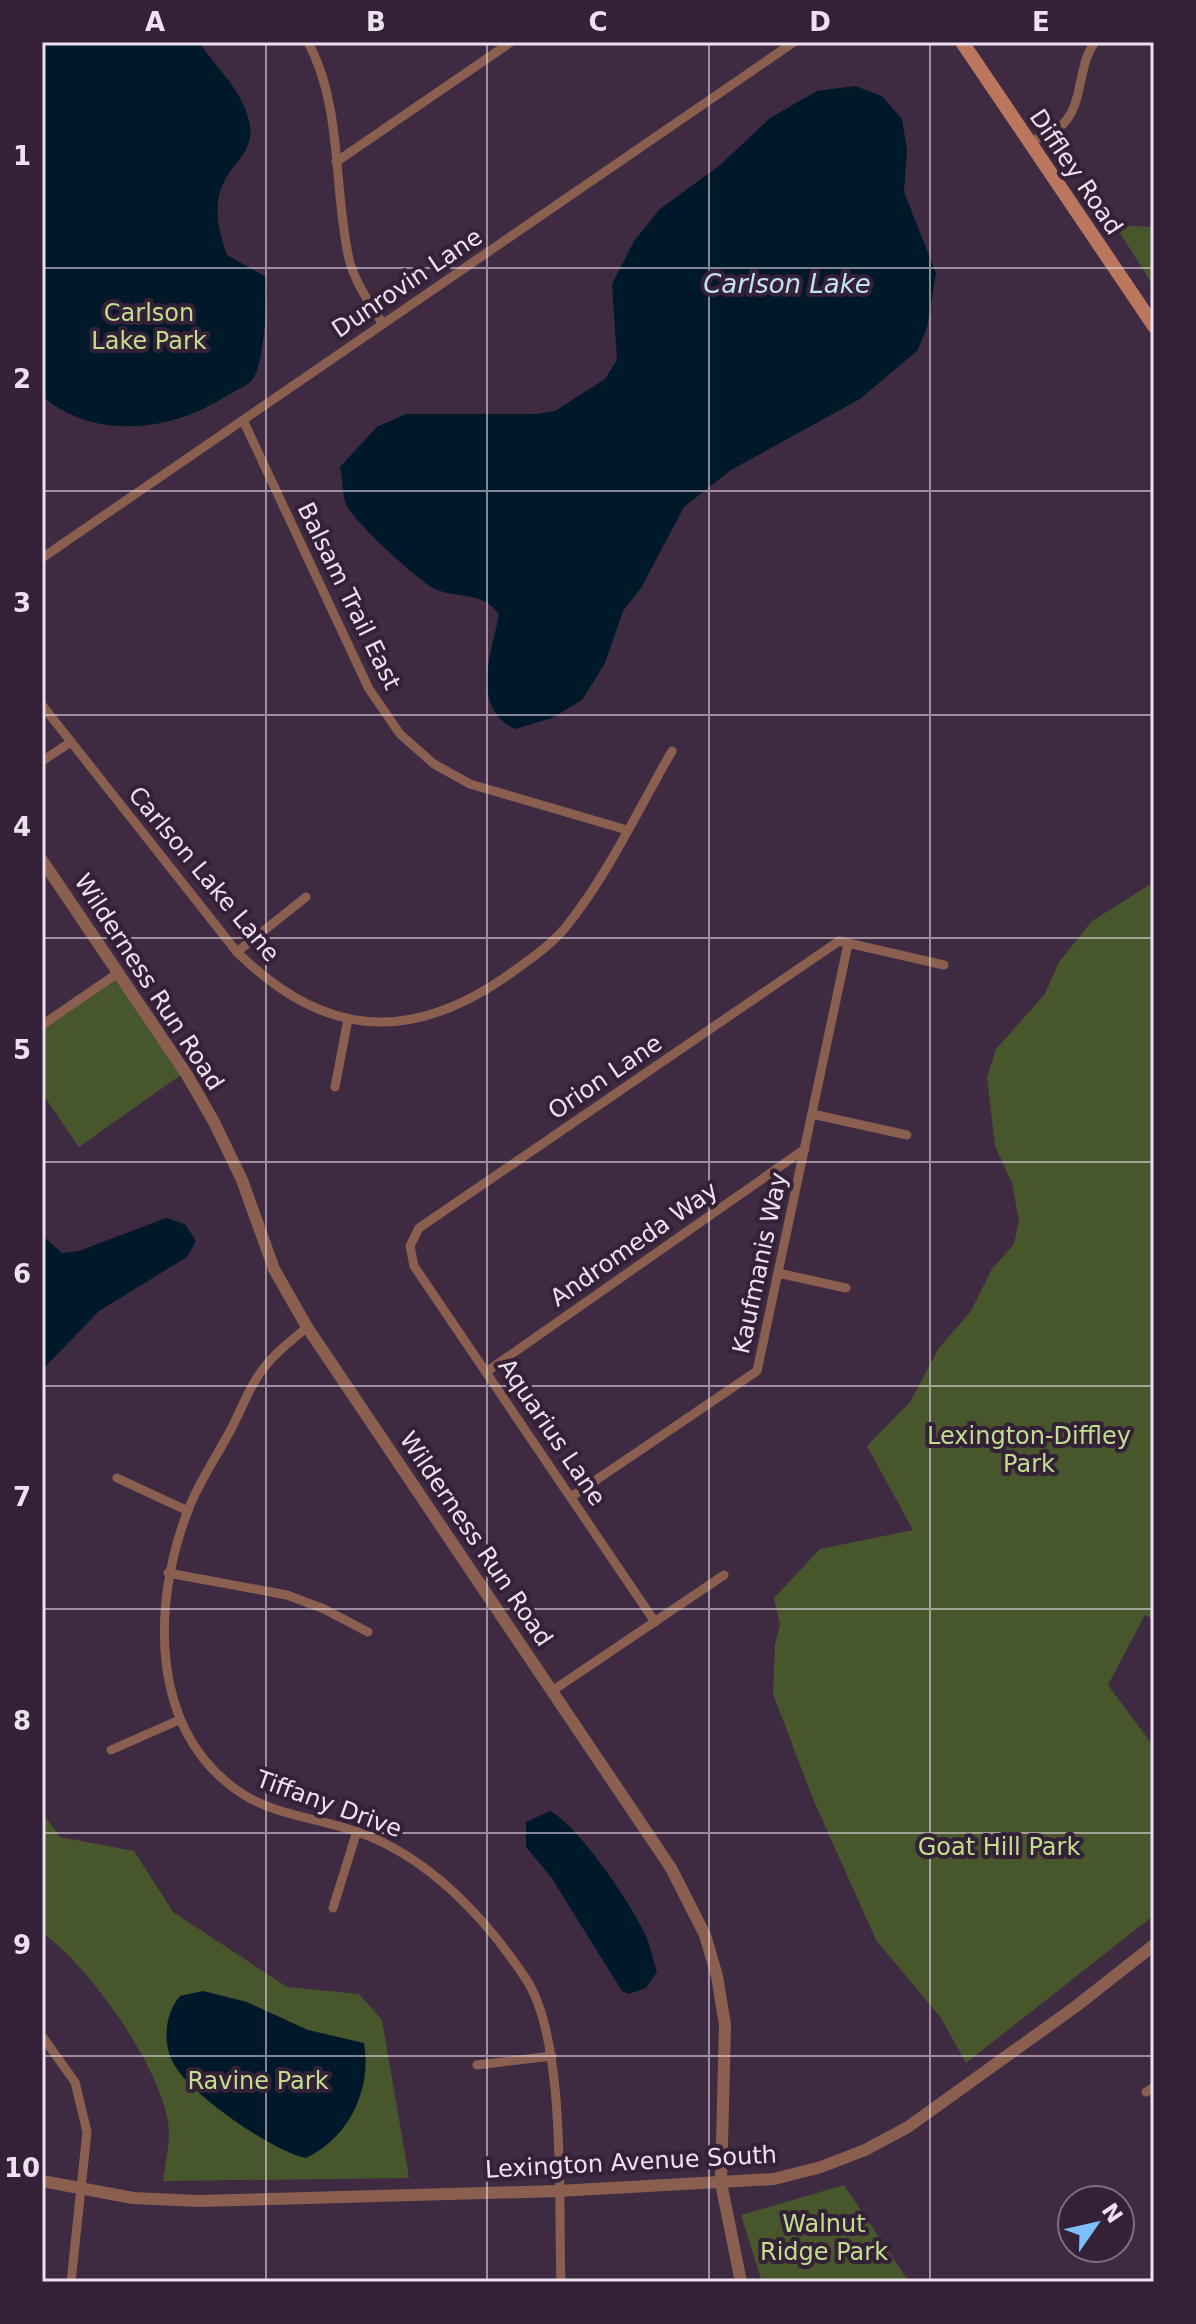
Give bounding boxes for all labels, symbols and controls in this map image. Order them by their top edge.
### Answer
text: A [145,7,165,37]
text: B [366,7,386,37]
text: C [588,7,608,37]
text: D [809,7,831,37]
text: E [1032,7,1050,37]
street label: Diffley Road [1024,104,1128,240]
text: 1 [13,141,31,171]
street label: Dunrovin Lane [327,223,487,343]
water label: Carlson Lake [703,269,871,299]
park label: Carlson Lake Park [91,299,207,355]
text: 2 [13,364,31,394]
street label: Balsam Trail East [292,498,406,694]
text: 3 [13,588,31,618]
street label: Carlson Lake Lane [123,781,285,967]
text: 4 [13,812,31,842]
street label: Wilderness Run Road [69,869,229,1095]
street label: Orion Lane [543,1029,667,1125]
text: 5 [13,1035,31,1065]
street label: Kaufmanis Way [727,1170,793,1356]
street label: Andromeda Way [545,1176,723,1312]
text: 6 [13,1259,31,1289]
street label: Aquarius Lane [493,1353,611,1511]
park label: Lexington-Diffley Park [927,1422,1131,1478]
street label: Wilderness Run Road [394,1427,558,1651]
text: 7 [13,1482,31,1512]
text: 8 [13,1706,31,1736]
street label: Tiffany Drive [251,1764,406,1843]
park label: Goat Hill Park [918,1833,1080,1861]
text: 9 [13,1930,31,1960]
park label: Ravine Park [187,2067,329,2095]
street label: Lexington Avenue South [484,2140,778,2184]
text: 10 [4,2153,40,2183]
north arrow [1056,2184,1136,2264]
text: N [1097,2198,1128,2228]
park label: Walnut Ridge Park [760,2210,888,2266]

